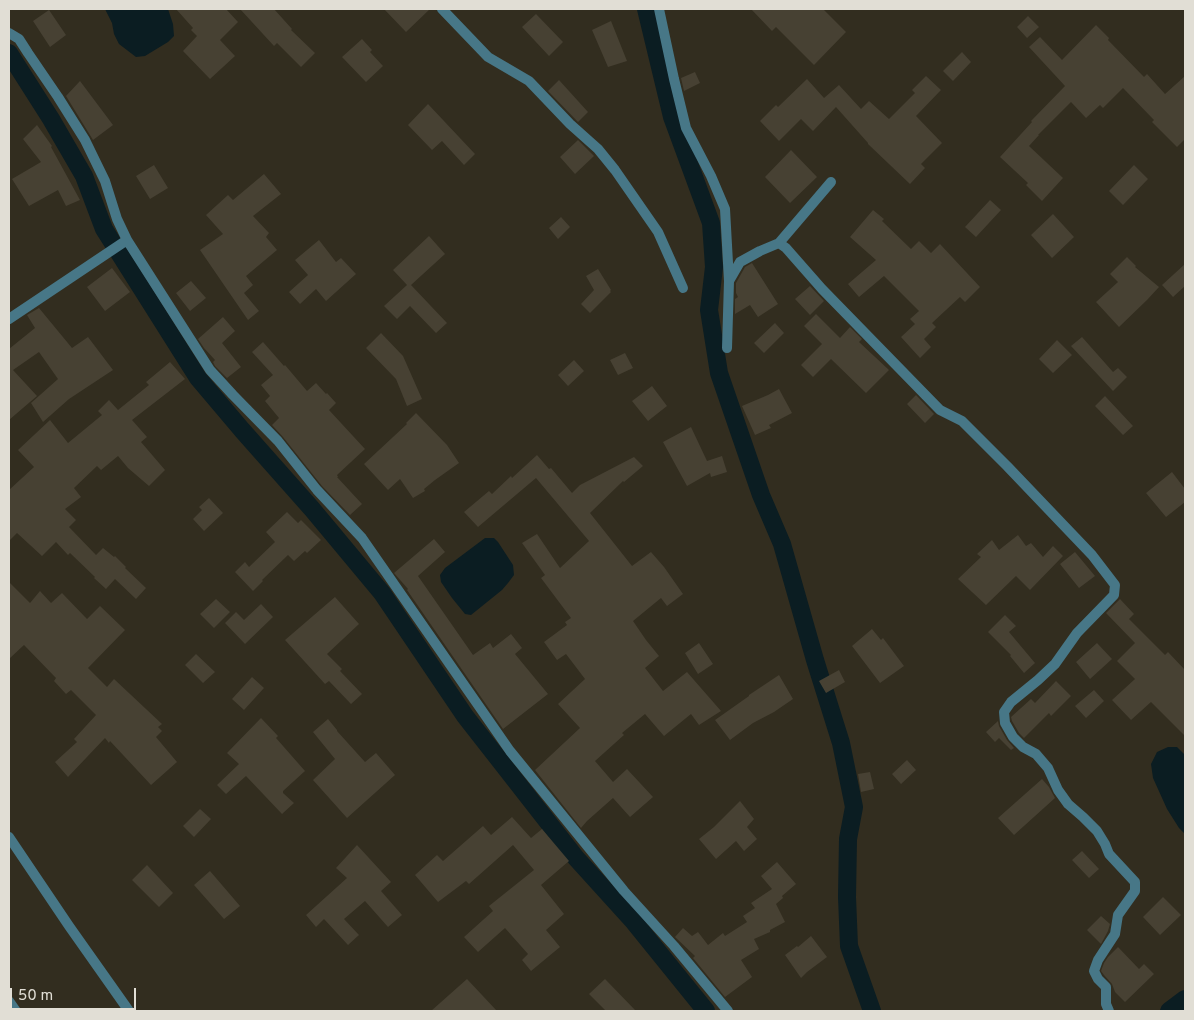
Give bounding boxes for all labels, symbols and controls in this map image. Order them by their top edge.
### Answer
scale bar [12,978,139,1010]
text: 50 m [18,987,53,1006]

